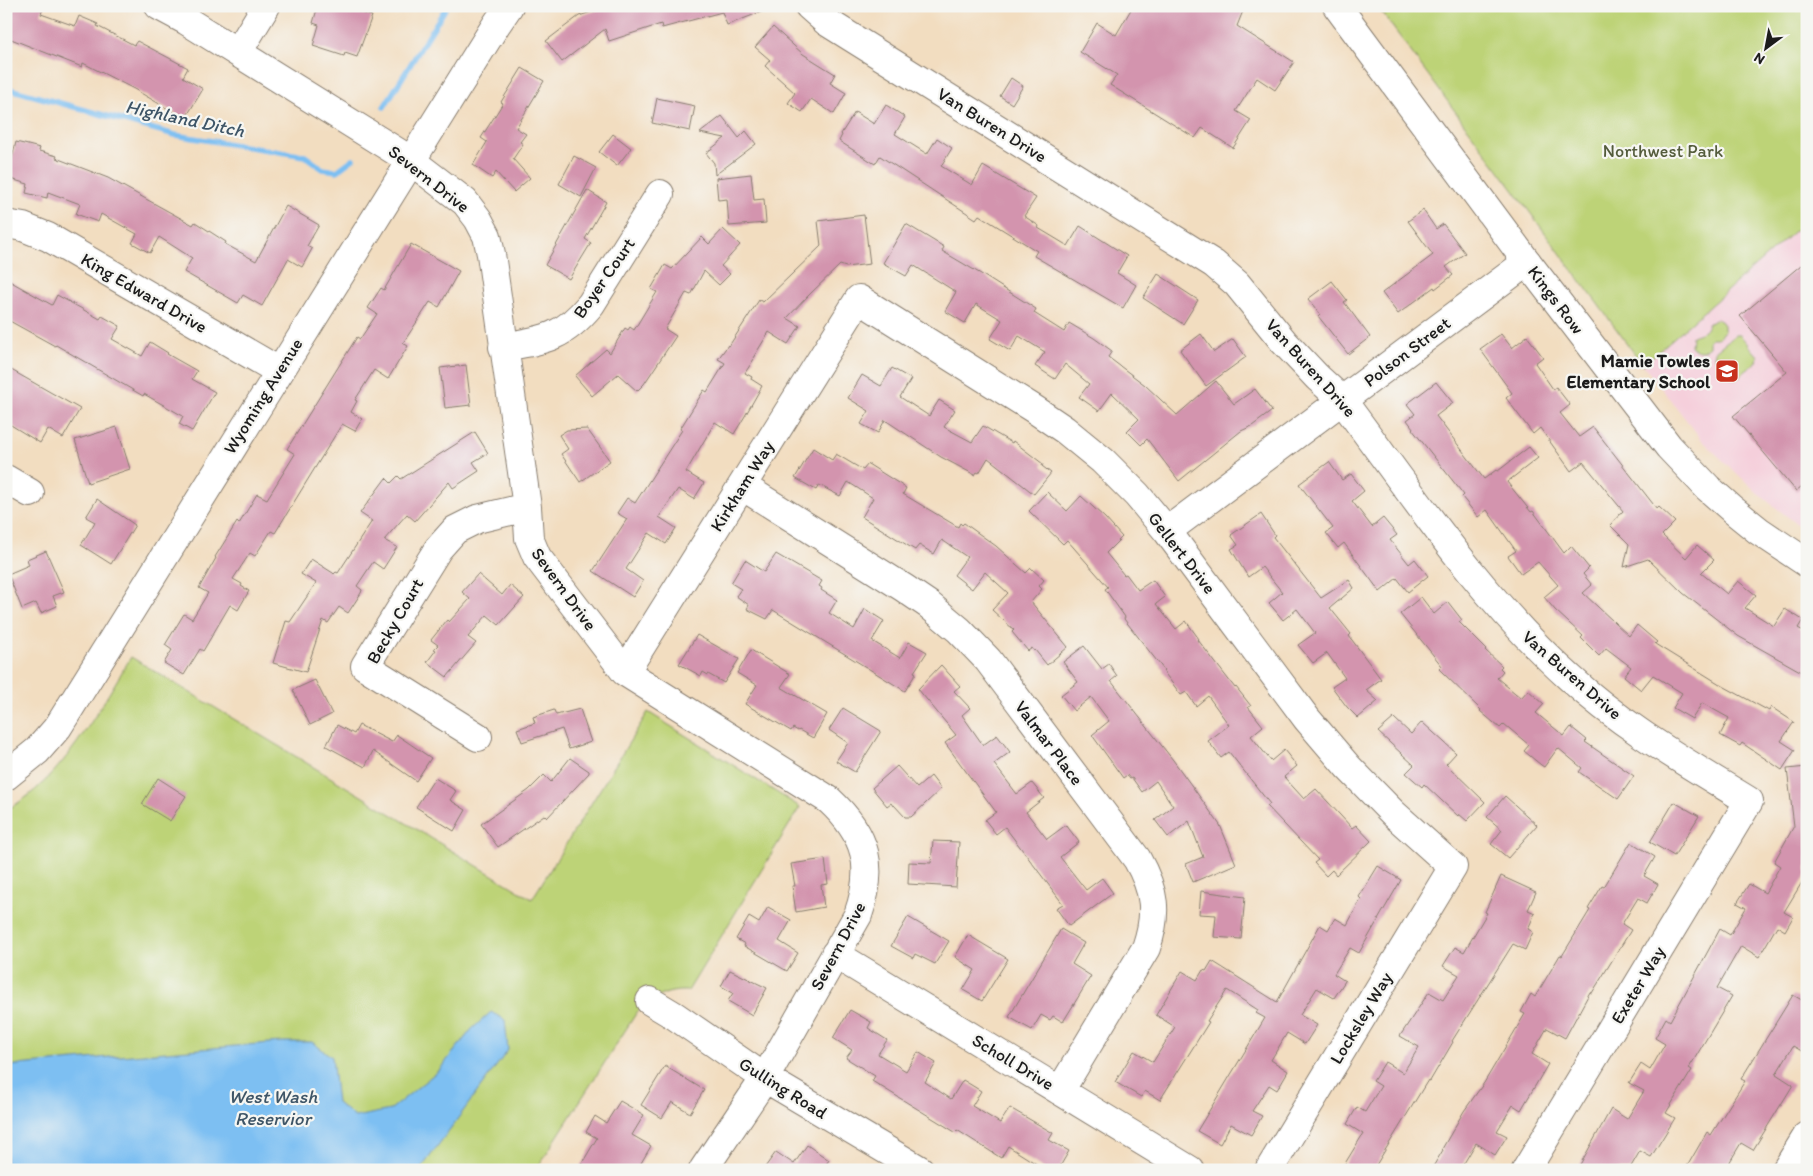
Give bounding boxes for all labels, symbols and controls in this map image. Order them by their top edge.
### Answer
north arrow [1740,22,1790,72]
text: N [1751,49,1768,68]
street label: Van Buren Drive [933,83,1051,167]
water label: Highland Ditch [124,95,247,142]
street label: Severn Drive [384,140,474,218]
park label: Northwest Park [1603,140,1723,162]
street label: Boyer Court [568,233,640,323]
street label: King Edward Drive [77,248,211,338]
street label: Kings Row [1523,261,1589,339]
street label: Polson Street [1359,312,1455,392]
street label: Van Buren Drive [1261,314,1361,422]
street label: Wyoming Avenue [219,334,307,458]
place label: Mamie Towles Elementary School [1566,350,1711,393]
school or university icon: Mamie Towles Elementary School [1714,358,1740,384]
street label: Kirkham Way [705,436,779,536]
street label: Gellert Drive [1143,508,1221,598]
street label: Severn Drive [527,543,601,635]
street label: Becky Court [362,574,428,668]
street label: Van Buren Drive [1518,626,1626,724]
street label: Valmar Place [1010,696,1088,790]
street label: Severn Drive [805,898,871,994]
street label: Exeter Way [1606,942,1670,1028]
street label: Locksley Way [1325,968,1397,1068]
street label: Scholl Drive [968,1029,1058,1095]
street label: Gulling Road [735,1052,831,1124]
water label: West Wash Reservior [229,1085,318,1130]

